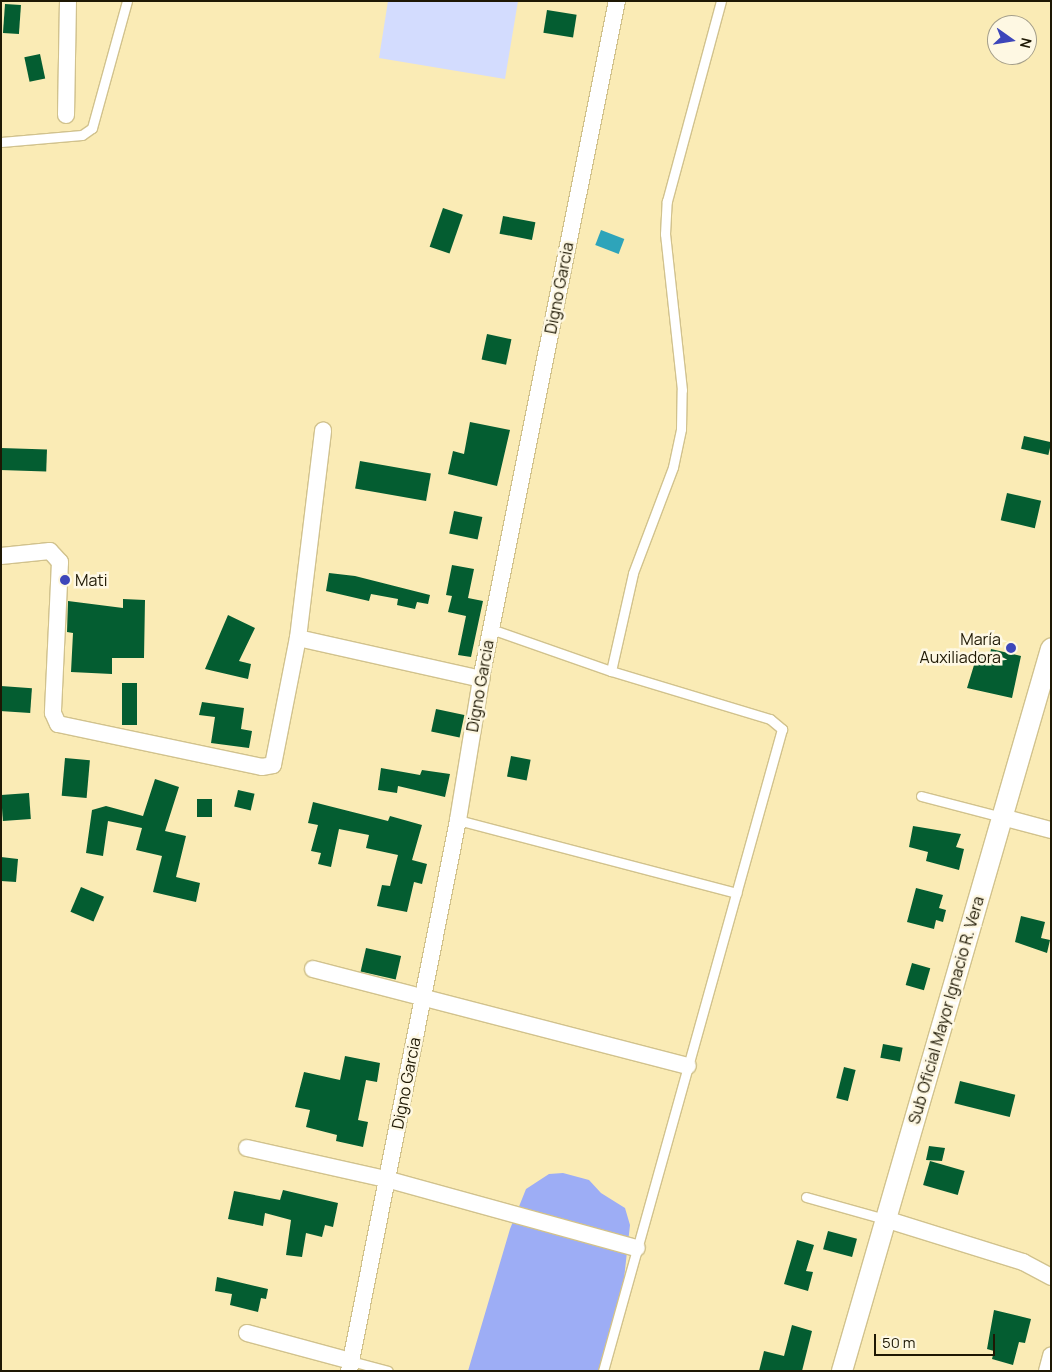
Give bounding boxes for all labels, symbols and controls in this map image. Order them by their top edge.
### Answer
north arrow [987,15,1037,65]
text: N [1016,36,1037,50]
street label: Digno Garcia [541,240,577,336]
place label: Mati [75,570,107,590]
marker: Mati [59,574,71,586]
place label: María Auxiliadora [920,629,1001,667]
street label: Digno Garcia [462,638,498,734]
marker: María Auxiliadora [1005,642,1017,654]
street label: Sub Oficial Mayor Ignacio R. Vera [904,894,988,1126]
street label: Digno Garcia [388,1035,424,1131]
scale bar [877,1324,998,1356]
text: 50 m [882,1332,916,1353]

